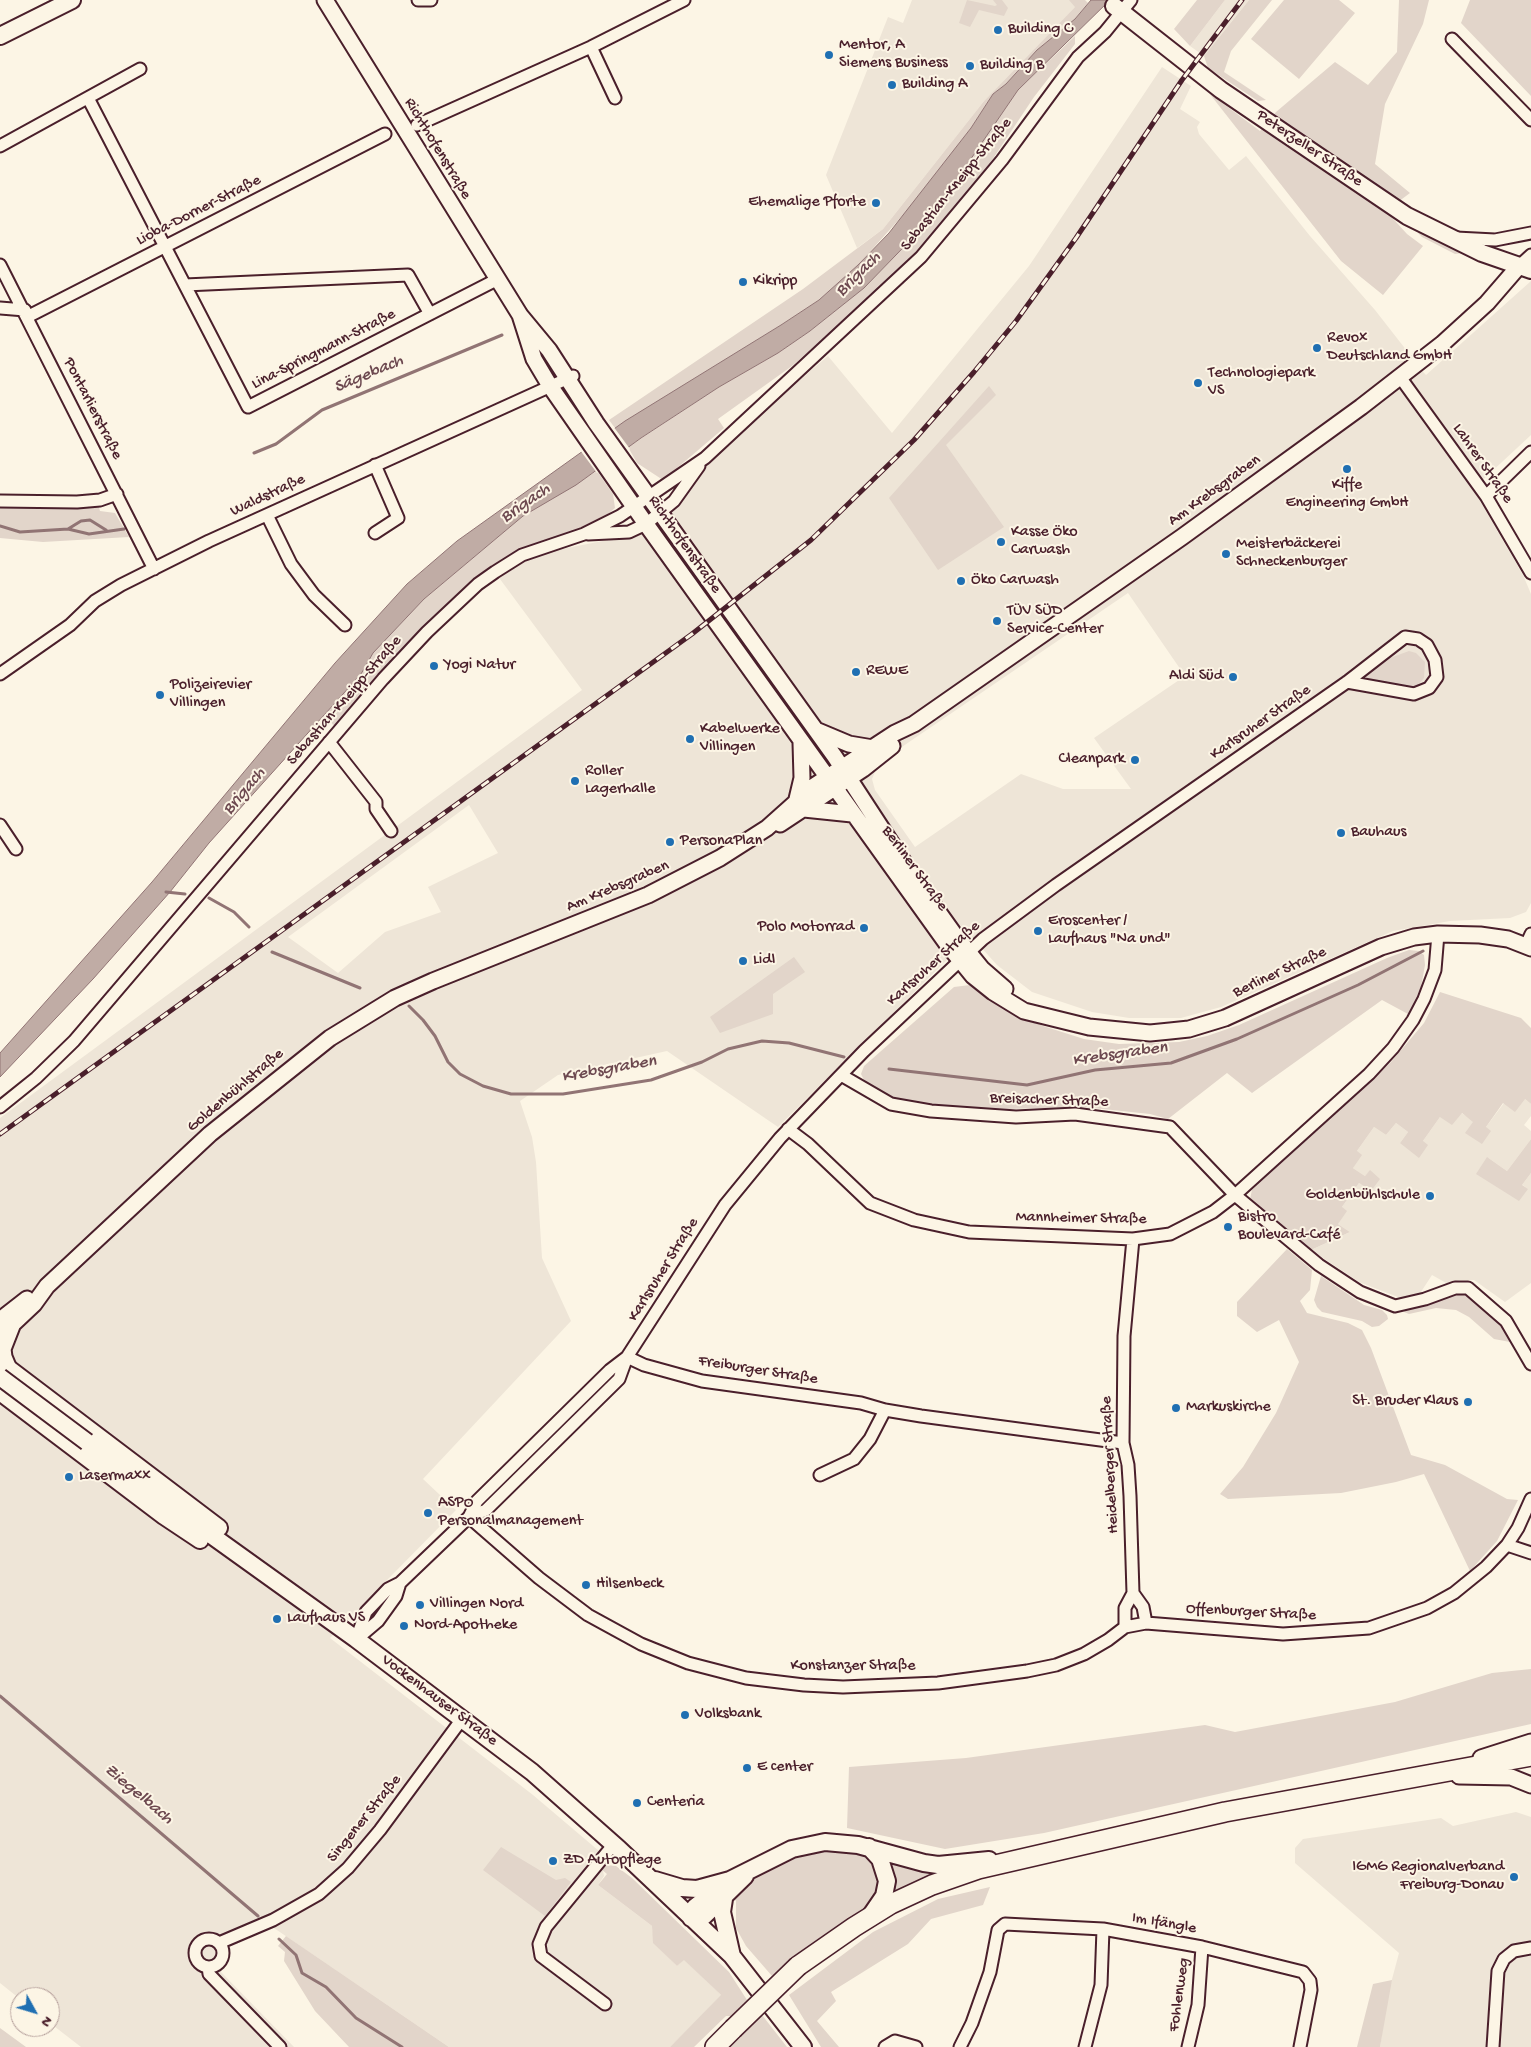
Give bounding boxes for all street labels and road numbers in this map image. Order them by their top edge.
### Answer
street label: Richthofenstraße [399,95,475,203]
street label: Peterzeller Straße [1252,106,1366,192]
street label: Sebastian-Kneipp-Straße [897,115,1017,255]
street label: Lioba-Dorner-Straße [133,171,265,251]
street label: Lina-Springmann-Straße [249,305,399,395]
street label: Pontarlierstraße [58,355,126,463]
street label: Lahrer Straße [1447,420,1517,508]
street label: Am Krebsgraben [1165,451,1265,531]
street label: Waldstraße [228,470,308,522]
street label: Richthofenstraße [643,492,725,598]
street label: Sebastian-Kneipp-Straße [283,632,407,770]
street label: Karlsruher Straße [1207,681,1315,765]
street label: Berliner Straße [877,823,951,915]
street label: Am Krebsgraben [564,857,672,917]
street label: Karlsruher Straße [883,917,985,1011]
street label: Berliner Straße [1230,943,1330,1003]
street label: Goldenbühlstraße [184,1045,288,1137]
street label: Breisacher Straße [989,1089,1109,1113]
street label: Mannheimer Straße [1015,1208,1147,1230]
street label: Karlsruher Straße [624,1215,704,1325]
street label: Freiburger Straße [697,1352,819,1390]
street label: Heidelberger Straße [1098,1396,1124,1534]
street label: Offenburger Straße [1185,1600,1317,1626]
street label: Vockenhauser Straße [377,1651,501,1751]
street label: Konstanzer Straße [791,1657,915,1677]
street label: Singener Straße [324,1771,406,1867]
street label: Im Ifängle [1130,1909,1198,1939]
street label: Fohlenweg [1165,1957,1195,2033]

